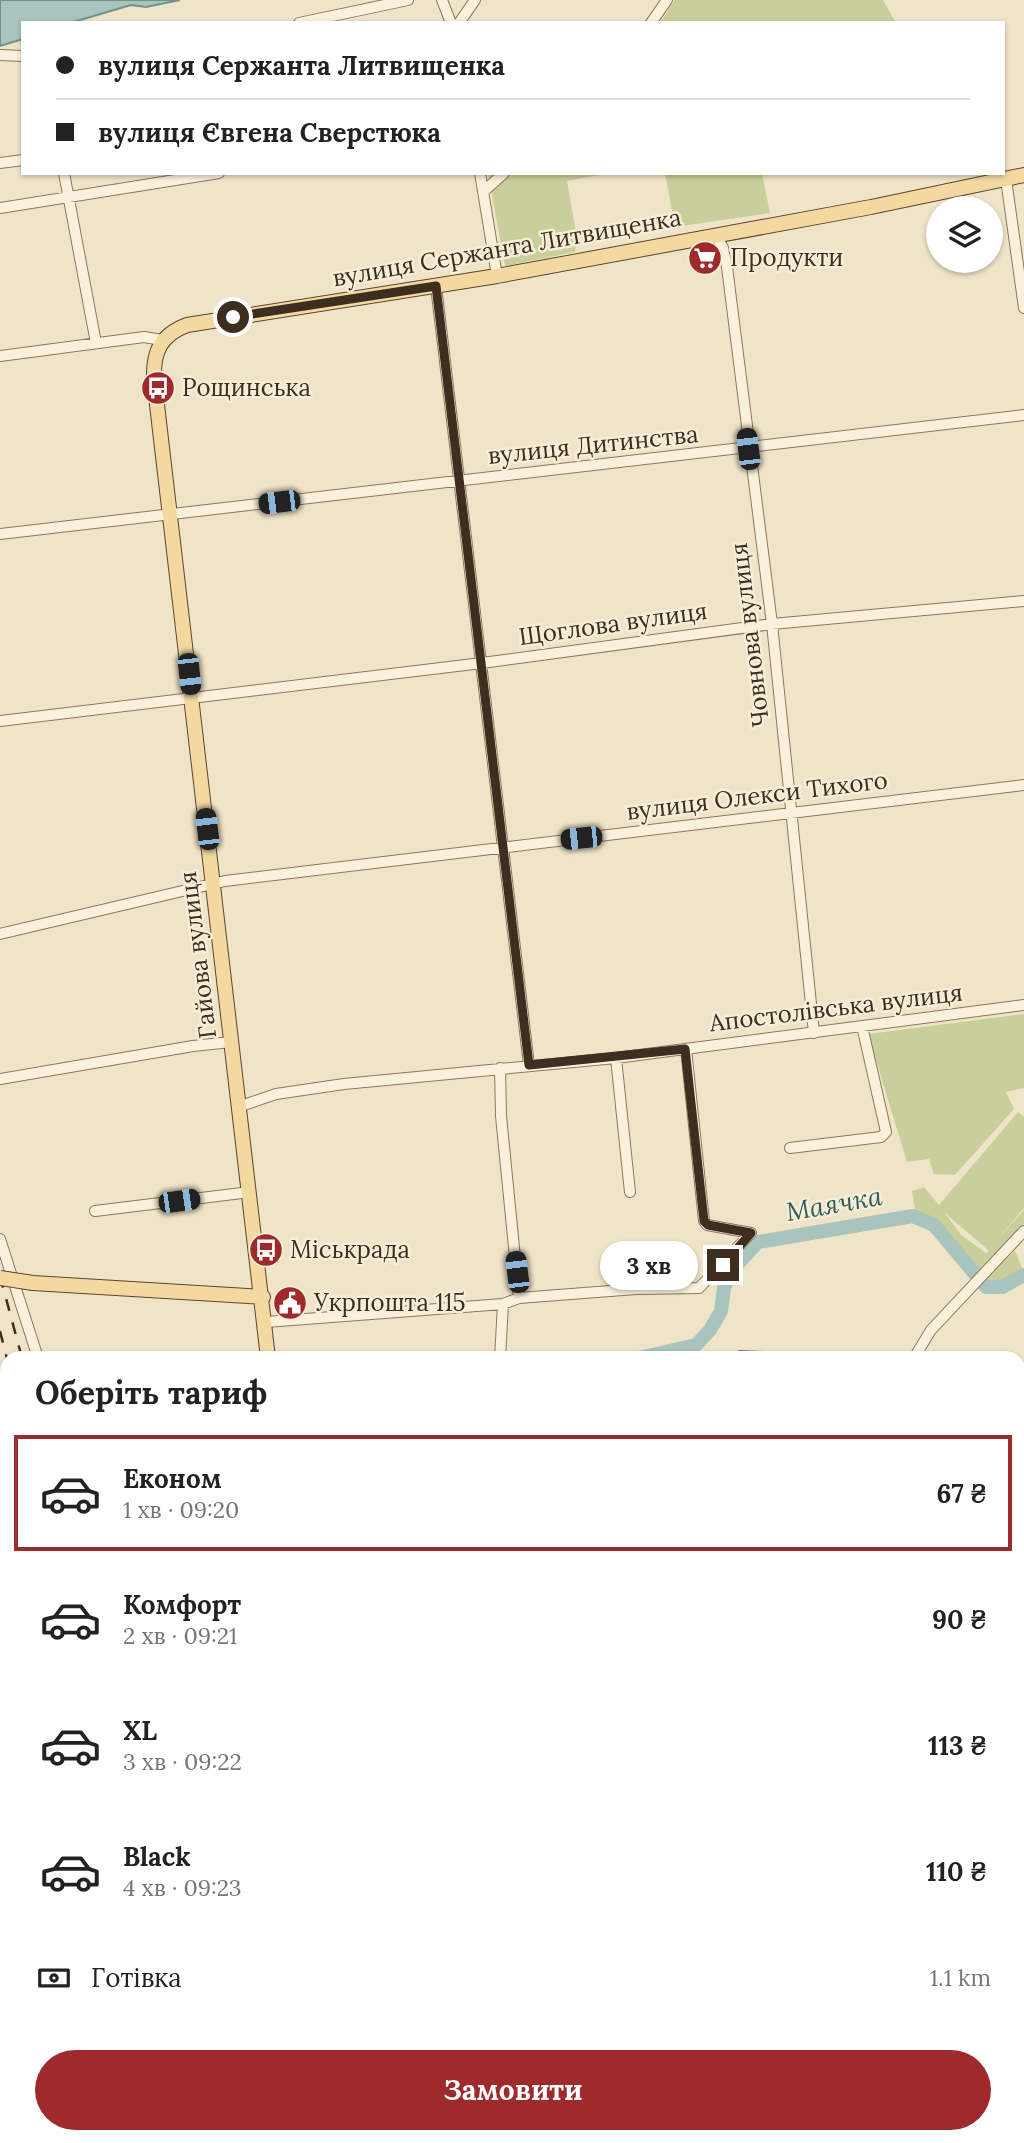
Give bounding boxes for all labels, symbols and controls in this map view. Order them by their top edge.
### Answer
text: вулиця Сержанта Литвищенка [98,49,505,82]
text: вулиця Євгена Сверстюка [98,116,441,149]
map controls [926,196,1003,273]
button: layers [926,196,1003,273]
street label: вулиця Сержанта Литвищенка [330,202,684,293]
supermarket icon: Продукти [686,239,724,277]
place label: Продукти [730,242,843,273]
route start [217,301,249,333]
bus stop icon: Рощинська [139,369,177,407]
place label: Рощинська [182,372,311,403]
street label: вулиця Дитинства [486,418,700,471]
car [736,427,761,471]
car [257,489,302,515]
street label: Човнова вулиця [723,541,776,729]
street label: Щоглова вулиця [517,595,709,652]
car [177,652,202,696]
street label: вулиця Олекси Тихого [625,764,889,827]
car [195,807,220,851]
car [560,825,603,851]
street label: Гайова вулиця [172,870,223,1040]
street label: Апостолівська вулиця [707,977,964,1039]
water label: Маячка [783,1179,885,1228]
car [157,1188,202,1214]
bus stop icon: Міськрада [247,1231,285,1269]
place label: Міськрада [290,1234,410,1265]
callout: 3 хв [600,1240,698,1290]
route end [707,1249,739,1281]
car [505,1250,530,1294]
text: 3 хв [627,1251,671,1280]
public building icon: Укрпошта 115 [271,1284,309,1322]
place label: Укрпошта 115 [313,1287,466,1318]
text: Оберіть тариф [35,1372,267,1413]
icon: car [39,1462,102,1525]
text: Економ [123,1462,221,1495]
text: 67 ₴ [936,1477,987,1510]
text: 1 хв · 09:20 [123,1495,239,1524]
icon: car [39,1588,102,1651]
text: Комфорт [123,1588,241,1621]
text: 90 ₴ [932,1603,987,1636]
text: 2 хв · 09:21 [123,1621,237,1650]
icon: car [39,1714,102,1777]
text: XL [123,1714,157,1747]
text: 113 ₴ [928,1729,987,1762]
text: 3 хв · 09:22 [123,1747,242,1776]
icon: car [39,1840,102,1903]
text: Black [123,1840,191,1873]
text: 110 ₴ [926,1855,987,1888]
text: 4 хв · 09:23 [123,1873,242,1902]
icon: cash [35,1959,73,1997]
text: Готівка [91,1961,182,1994]
text: 1.1 km [930,1963,991,1992]
button: Замовити [35,2050,991,2130]

